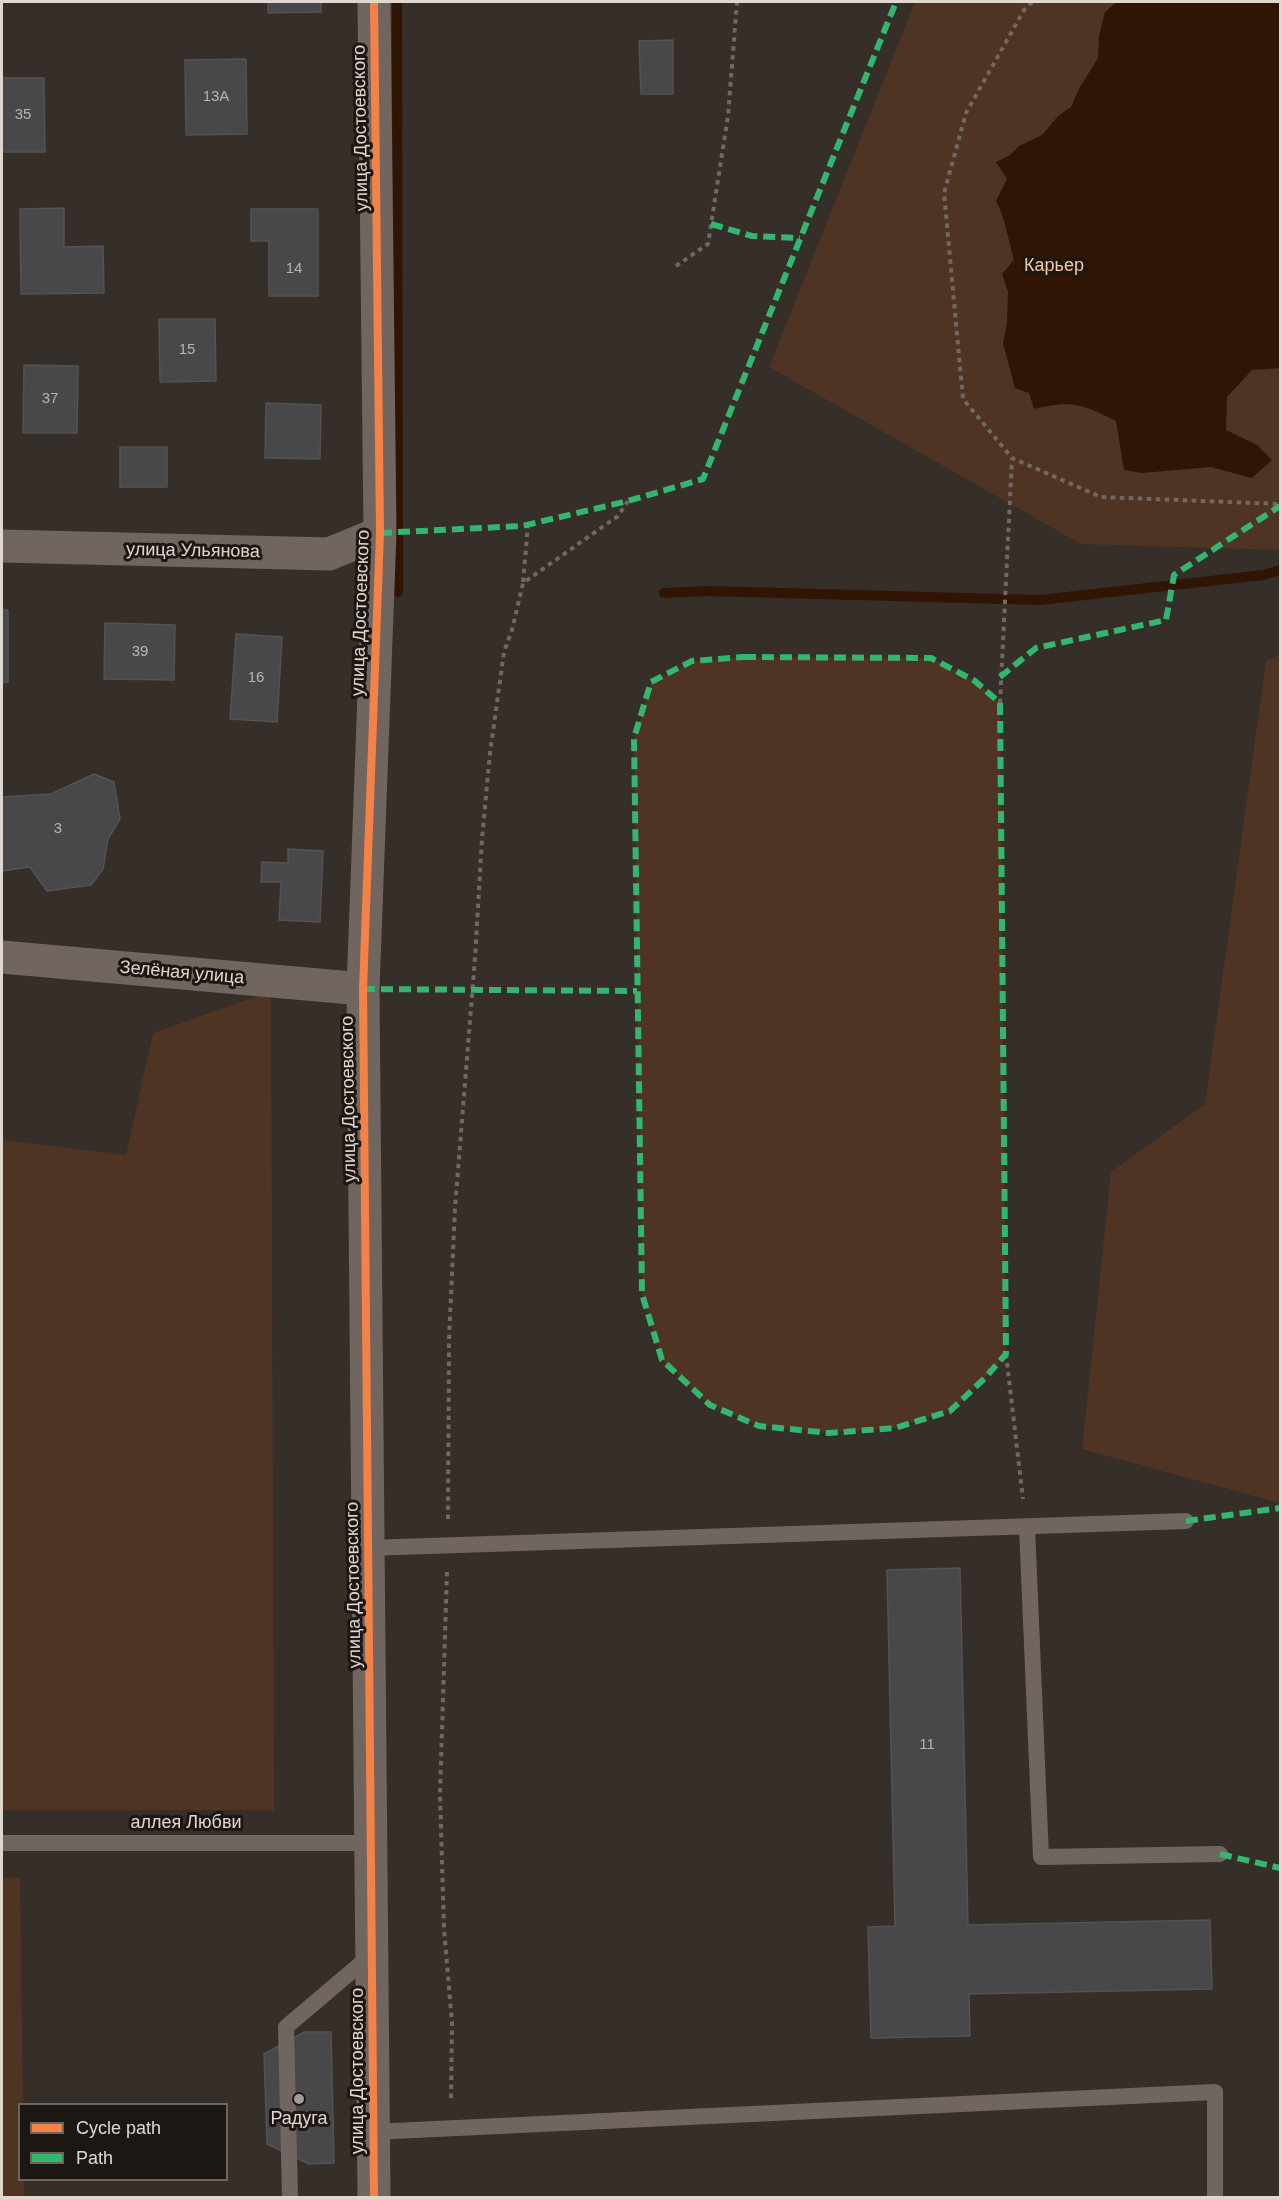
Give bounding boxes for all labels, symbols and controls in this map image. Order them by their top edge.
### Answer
street label: улица Достоевского [349,45,373,211]
house number: 13А [203,88,229,106]
house number: 35 [15,106,31,124]
park label: Карьер [1024,255,1084,277]
house number: 14 [286,260,302,278]
house number: 15 [179,341,195,359]
house number: 37 [42,390,58,408]
street label: улица Достоевского [347,529,375,697]
street label: улица Ульянова [126,539,260,563]
house number: 39 [132,643,148,661]
house number: 16 [248,669,264,687]
house number: 3 [54,820,62,838]
street label: Зелёная улица [119,957,245,989]
street label: улица Достоевского [337,1016,361,1182]
street label: улица Достоевского [342,1502,366,1668]
house number: 11 [919,1736,935,1754]
street label: аллея Любви [130,1812,242,1834]
street label: улица Достоевского [347,1988,369,2154]
marker: Радуга [292,2092,306,2106]
legend [18,2103,228,2181]
place label: Радуга [270,2108,328,2130]
text: Cycle path [76,2118,161,2138]
text: Path [76,2148,113,2168]

